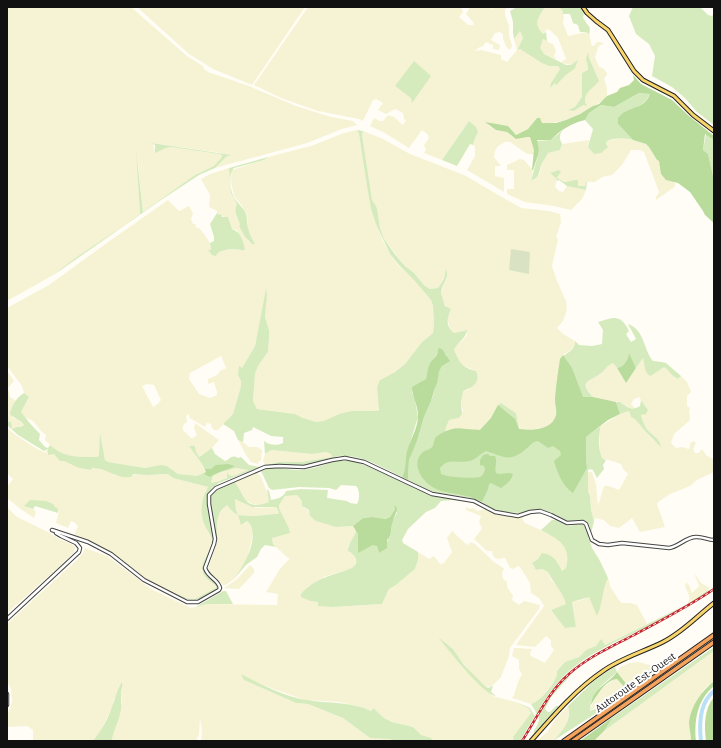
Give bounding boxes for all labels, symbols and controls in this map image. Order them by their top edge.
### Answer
street label: Autoroute Est-Ouest [593,650,679,715]

